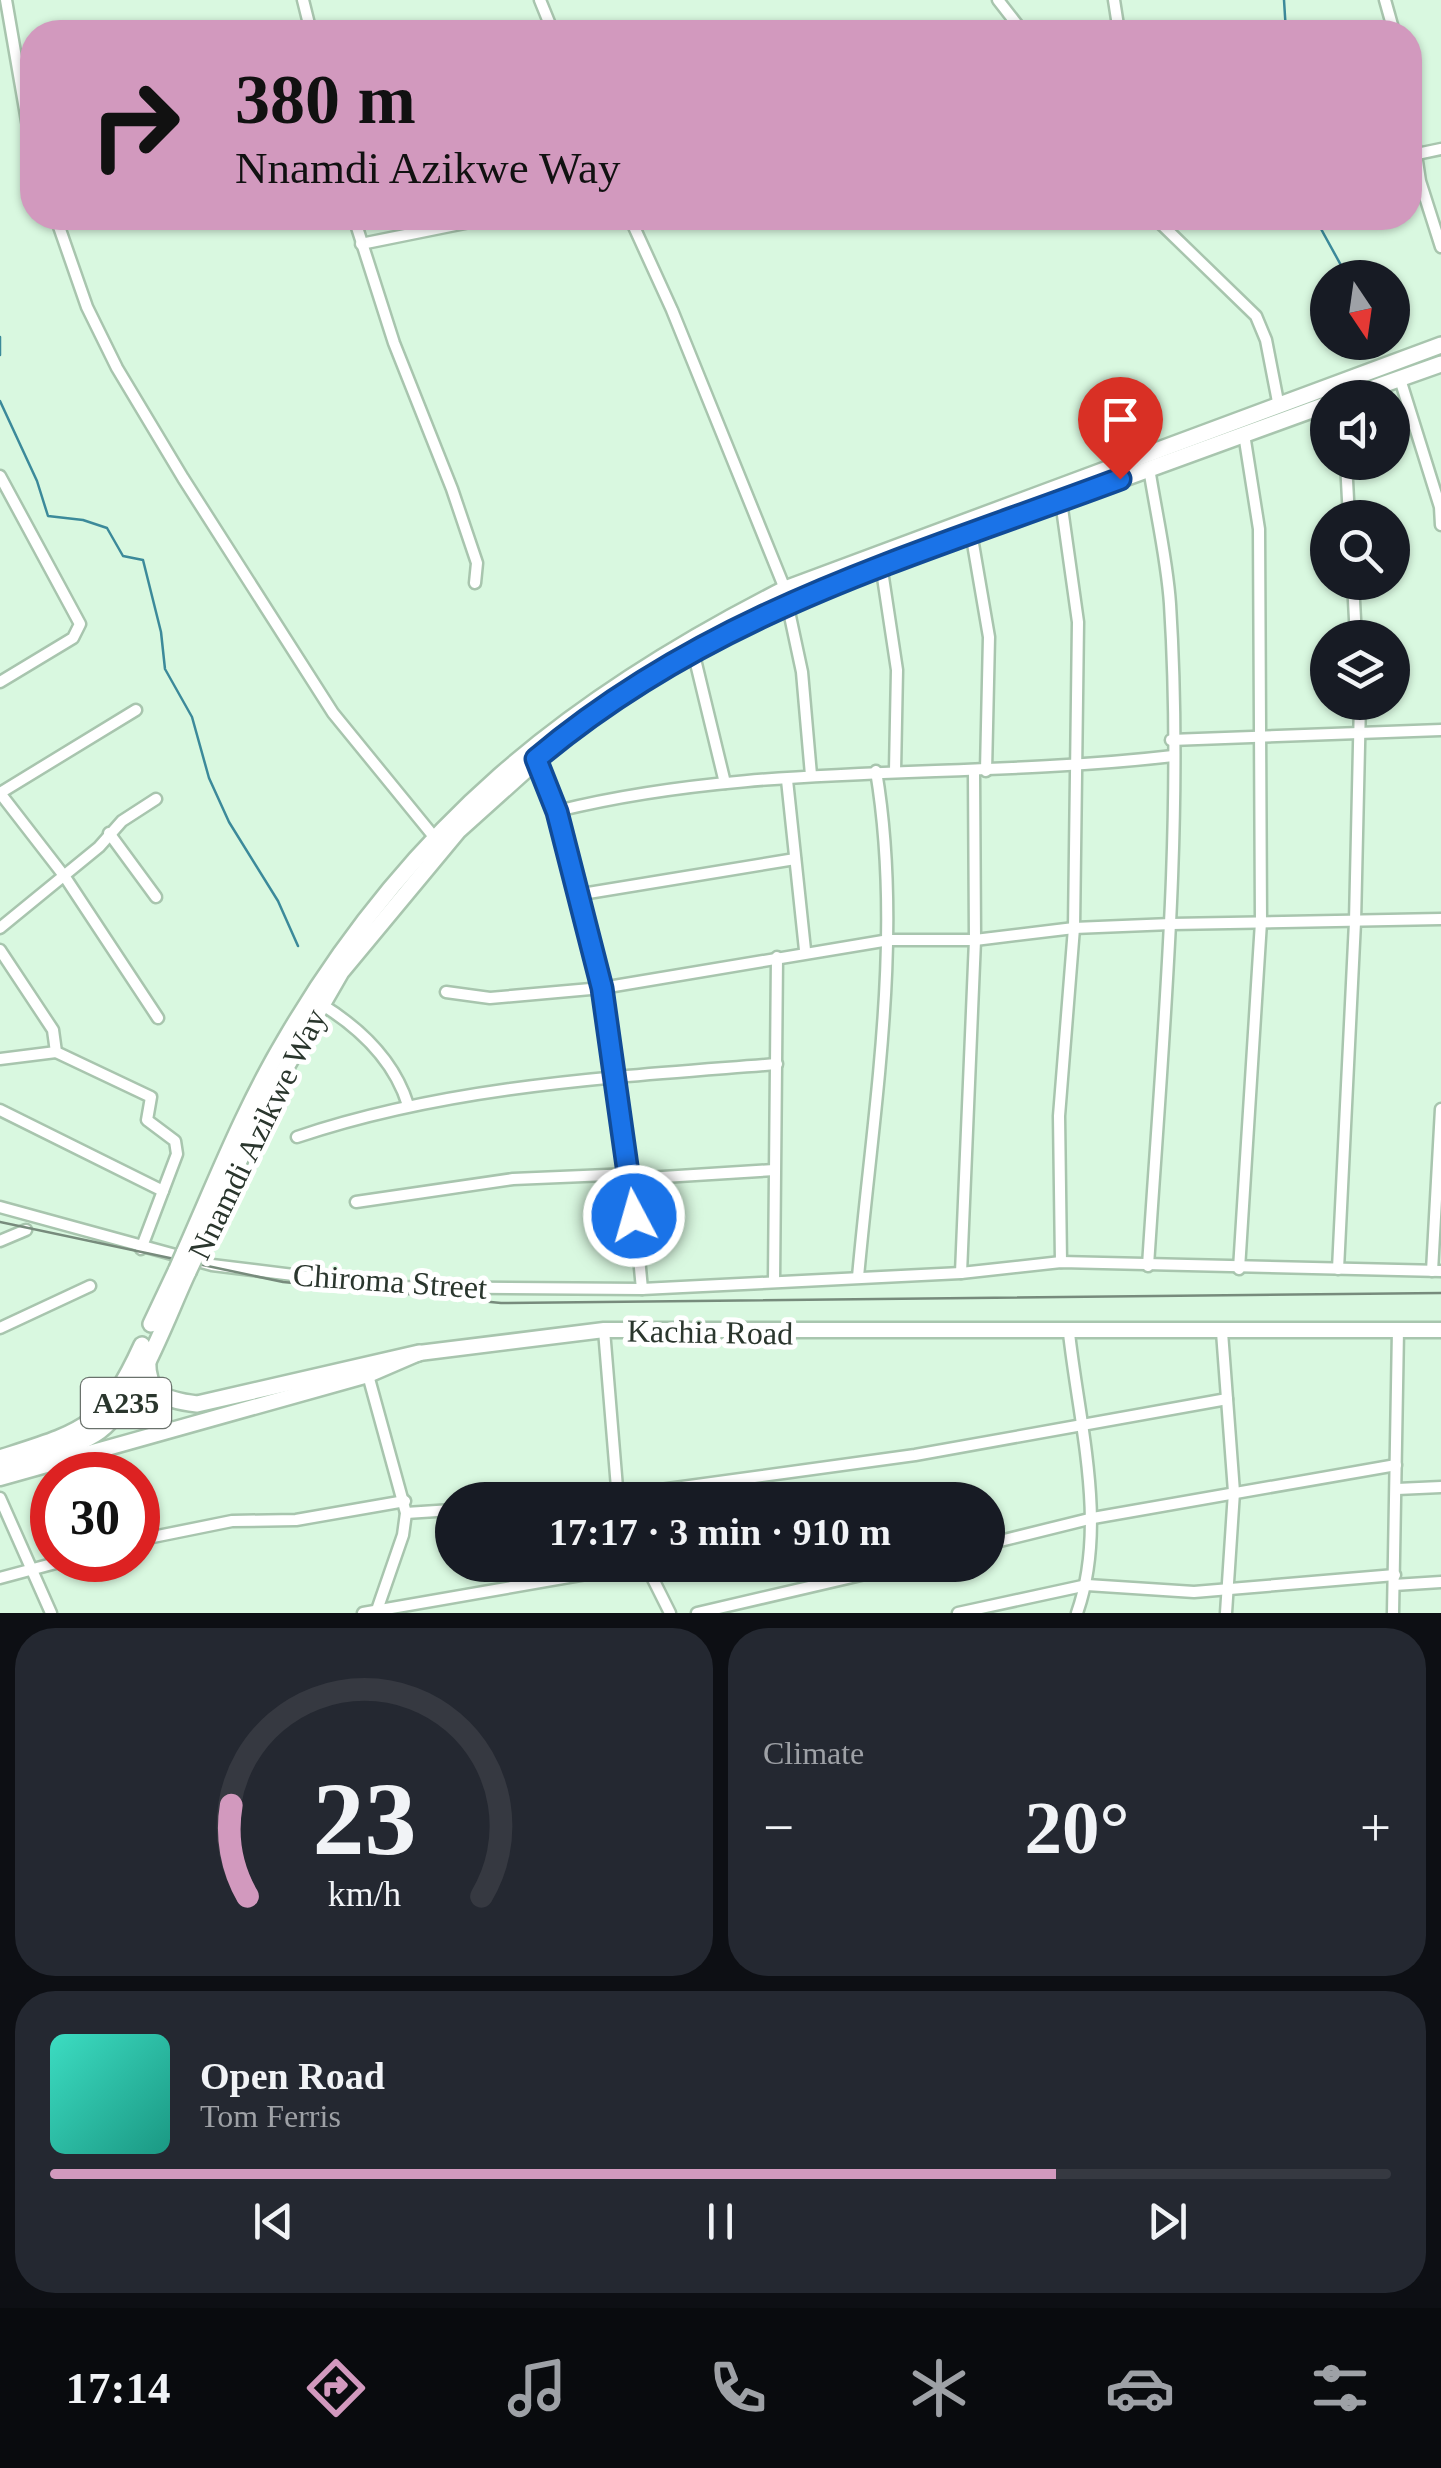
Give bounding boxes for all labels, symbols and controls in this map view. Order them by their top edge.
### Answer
icon: right [70,60,200,190]
text: 380 m [235,61,416,138]
text: Nnamdi Azikwe Way [235,143,620,193]
north arrow [1310,260,1410,360]
map controls [1310,260,1410,720]
pin [1078,377,1163,480]
button: sound [1310,380,1410,480]
icon: arrive [1093,392,1148,447]
button: search [1310,500,1410,600]
button: layers [1310,620,1410,720]
street label: Nnamdi Azikwe Way [181,1003,333,1265]
position arrow [582,1164,686,1268]
street label: Chiroma Street [292,1256,488,1306]
street label: Kachia Road [627,1313,793,1351]
road number: A235 [81,1378,171,1428]
speed limit sign: 30 [30,1452,160,1582]
text: 17:17 · 3 min · 910 m [549,1511,891,1553]
text: Climate [763,1735,864,1771]
text: 23 [312,1761,416,1876]
text: 20° [1025,1786,1130,1869]
text: − [763,1797,794,1858]
text: + [1360,1797,1391,1858]
text: km/h [327,1874,401,1914]
text: Open Road [200,2055,385,2097]
text: Tom Ferris [200,2098,341,2134]
icon: previous [246,2194,301,2249]
icon: pause [693,2194,748,2249]
icon: next [1140,2194,1195,2249]
icon: directions [301,2353,371,2423]
icon: music [502,2353,572,2423]
icon: phone [703,2353,773,2423]
icon: climate [904,2353,974,2423]
icon: car [1105,2353,1175,2423]
icon: filters [1305,2353,1375,2423]
text: 17:14 [65,2363,170,2413]

